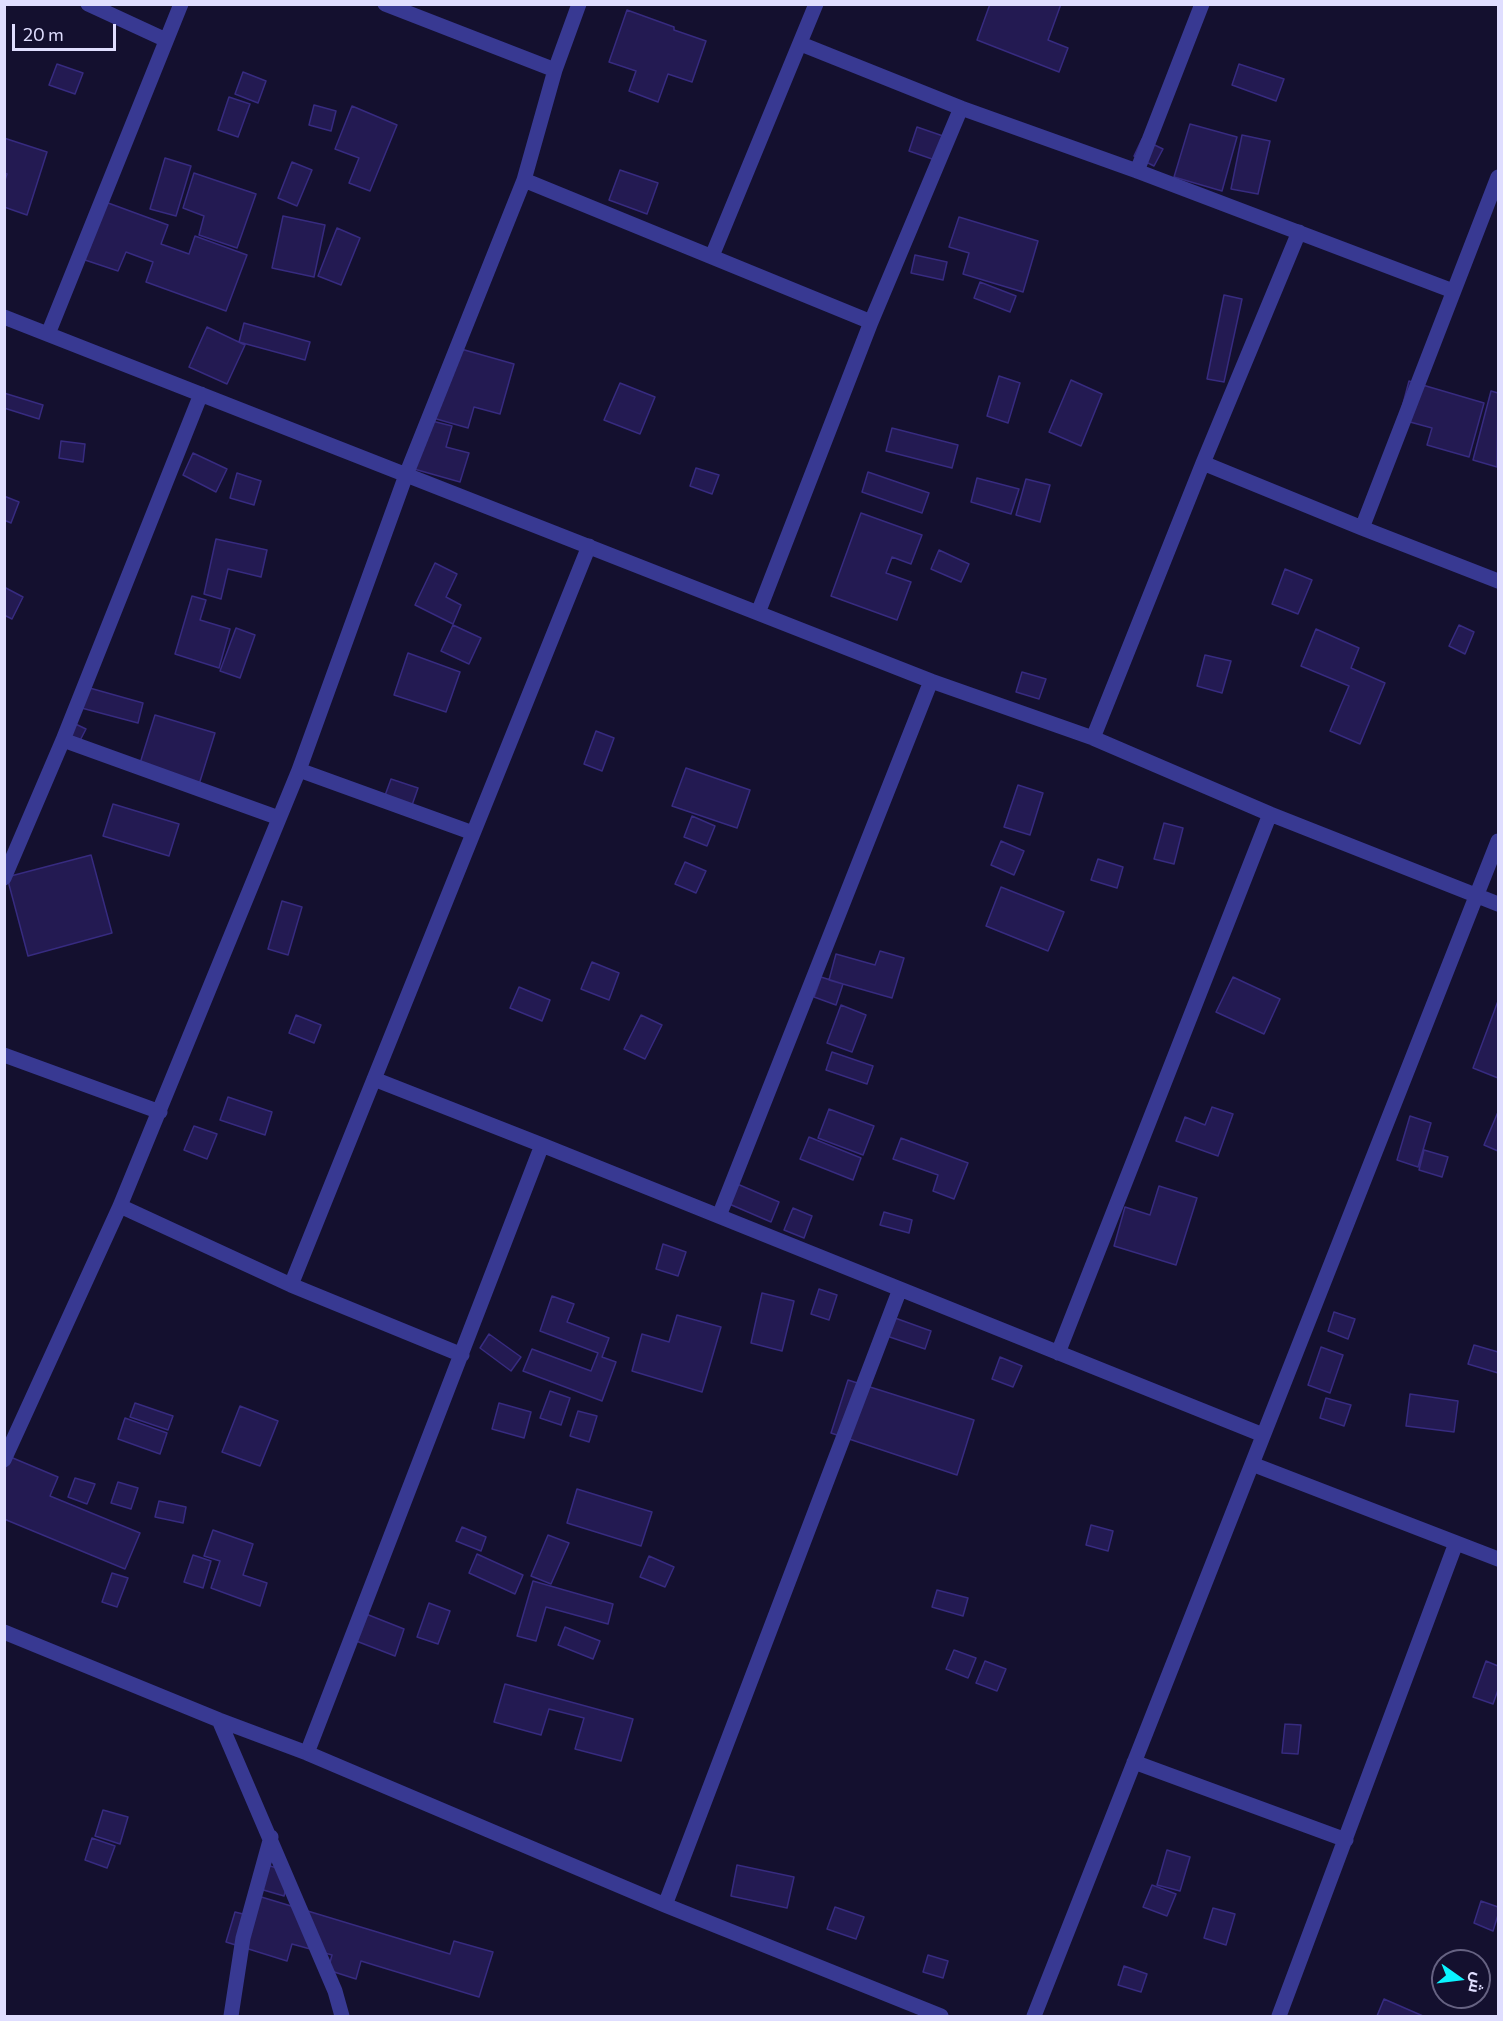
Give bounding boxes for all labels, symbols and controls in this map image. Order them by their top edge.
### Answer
scale bar [15,12,118,50]
text: 20 m [23,23,64,45]
north arrow [1431,1949,1491,2009]
text: ش [1465,1971,1489,1995]

